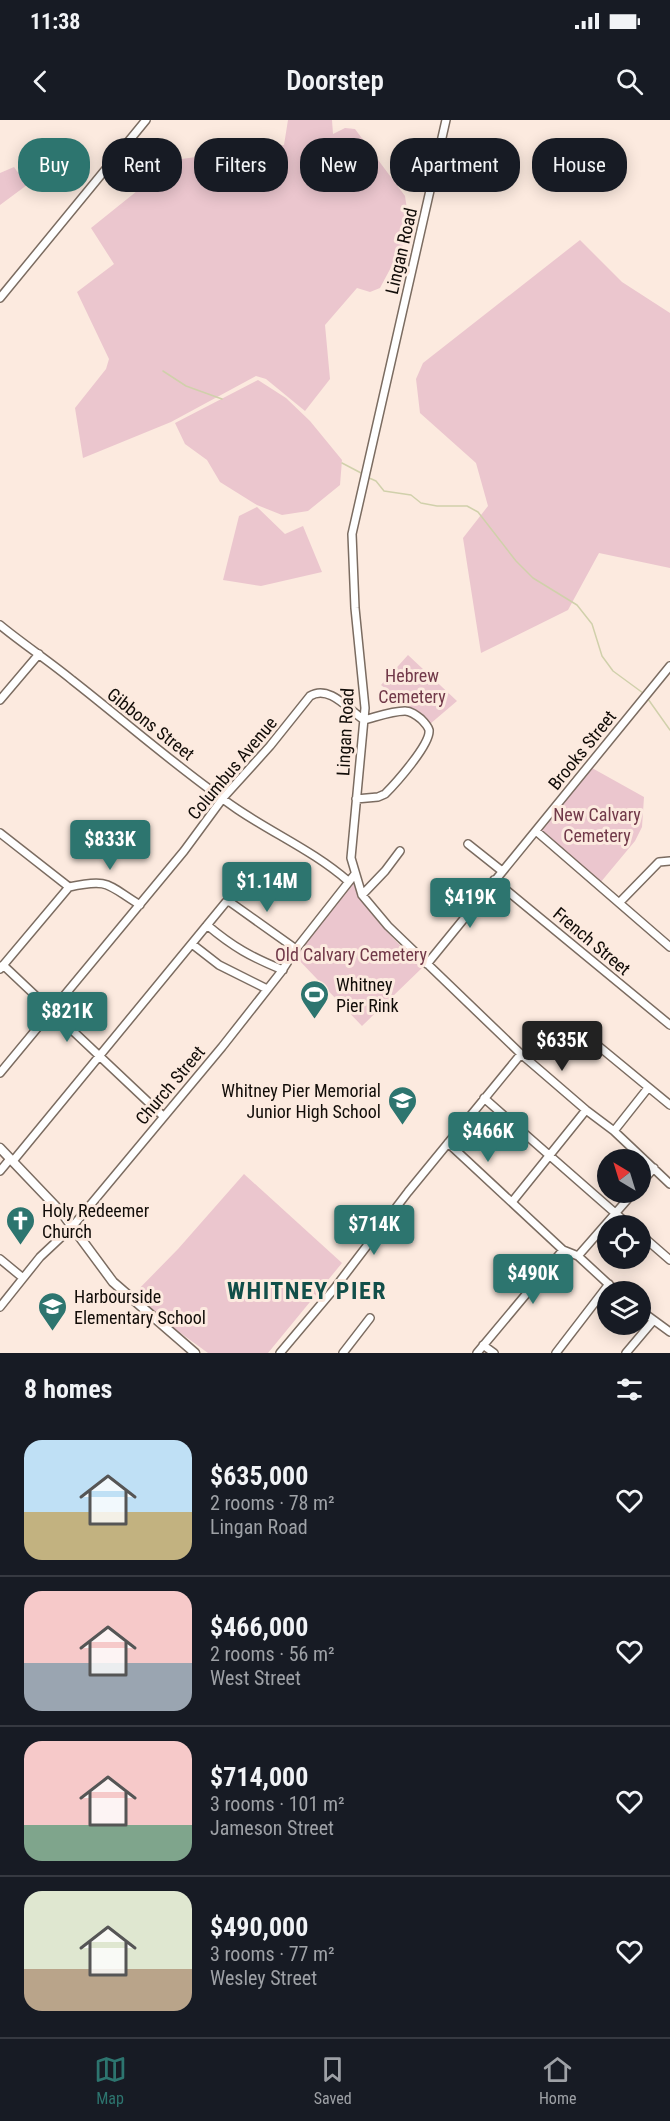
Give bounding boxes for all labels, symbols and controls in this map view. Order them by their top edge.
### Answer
text: 11:38 [30,9,81,34]
icon: back [24,65,57,98]
text: Doorstep [286,65,384,97]
icon: search [613,65,646,98]
chip: Buy [18,138,90,192]
chip: Rent [102,138,182,192]
chip: Filters [194,138,288,192]
chip: New [300,138,378,192]
chip: Apartment [390,138,520,192]
chip: House [532,138,627,192]
street label: Lingan Road [381,206,421,296]
park label: Hebrew Cemetery [378,665,446,707]
street label: Gibbons Street [103,683,199,765]
street label: Lingan Road [332,688,358,776]
street label: Brooks Street [544,706,620,794]
street label: Columbus Avenue [183,712,281,824]
park label: New Calvary Cemetery [553,804,641,846]
pin: $833K [68,820,152,871]
text: $833K [84,827,136,851]
pin: $1.14M [218,862,316,913]
text: $1.14M [236,869,298,893]
pin: $419K [428,878,512,929]
text: $419K [444,885,496,909]
street label: French Street [549,903,635,979]
park label: Old Calvary Cemetery [275,944,427,965]
place label: Whitney Pier Rink [336,974,399,1016]
sports icon: Whitney Pier Rink [299,978,331,1020]
pin: $821K [25,992,109,1043]
text: $821K [41,999,93,1023]
pin: $635K [520,1021,604,1072]
text: $635K [536,1028,588,1052]
street label: Church Street [131,1041,209,1129]
place label: Whitney Pier Memorial Junior High School [221,1080,381,1122]
school or university icon: Whitney Pier Memorial Junior High School [386,1084,418,1126]
pin: $466K [446,1112,530,1163]
text: $466K [462,1119,514,1143]
north arrow [597,1149,651,1203]
map controls [597,1149,651,1335]
place label: Holy Redeemer Church [42,1200,150,1242]
church icon: Holy Redeemer Church [5,1204,37,1246]
pin: $714K [332,1205,416,1256]
text: $714K [348,1212,400,1236]
button: locate [597,1215,651,1269]
pin: $490K [491,1254,575,1305]
text: $490K [507,1261,559,1285]
district label: WHITNEY PIER [227,1277,387,1305]
button: layers [597,1281,651,1335]
place label: Harbourside Elementary School [74,1286,206,1328]
school or university icon: Harbourside Elementary School [37,1290,69,1332]
icon: filters [613,1373,646,1406]
text: 8 homes [24,1374,112,1404]
text: $635,000 [210,1461,308,1491]
icon: home [72,1464,144,1536]
icon: heart [613,1484,646,1517]
text: 2 rooms · 78 m² [210,1491,335,1515]
text: Lingan Road [210,1515,308,1539]
text: $466,000 [210,1612,308,1642]
icon: home [72,1615,144,1687]
icon: heart [613,1635,646,1668]
text: 2 rooms · 56 m² [210,1642,335,1666]
text: West Street [210,1666,301,1690]
text: $714,000 [210,1762,308,1792]
icon: home [72,1765,144,1837]
icon: heart [613,1785,646,1818]
text: 3 rooms · 101 m² [210,1792,345,1816]
text: Jameson Street [210,1816,334,1840]
text: $490,000 [210,1912,308,1942]
icon: home [72,1915,144,1987]
icon: heart [613,1935,646,1968]
text: 3 rooms · 77 m² [210,1942,335,1966]
text: Wesley Street [210,1966,317,1990]
tab: Map [94,2053,127,2108]
tab: Saved [314,2053,352,2108]
tab: Home [539,2053,576,2108]

